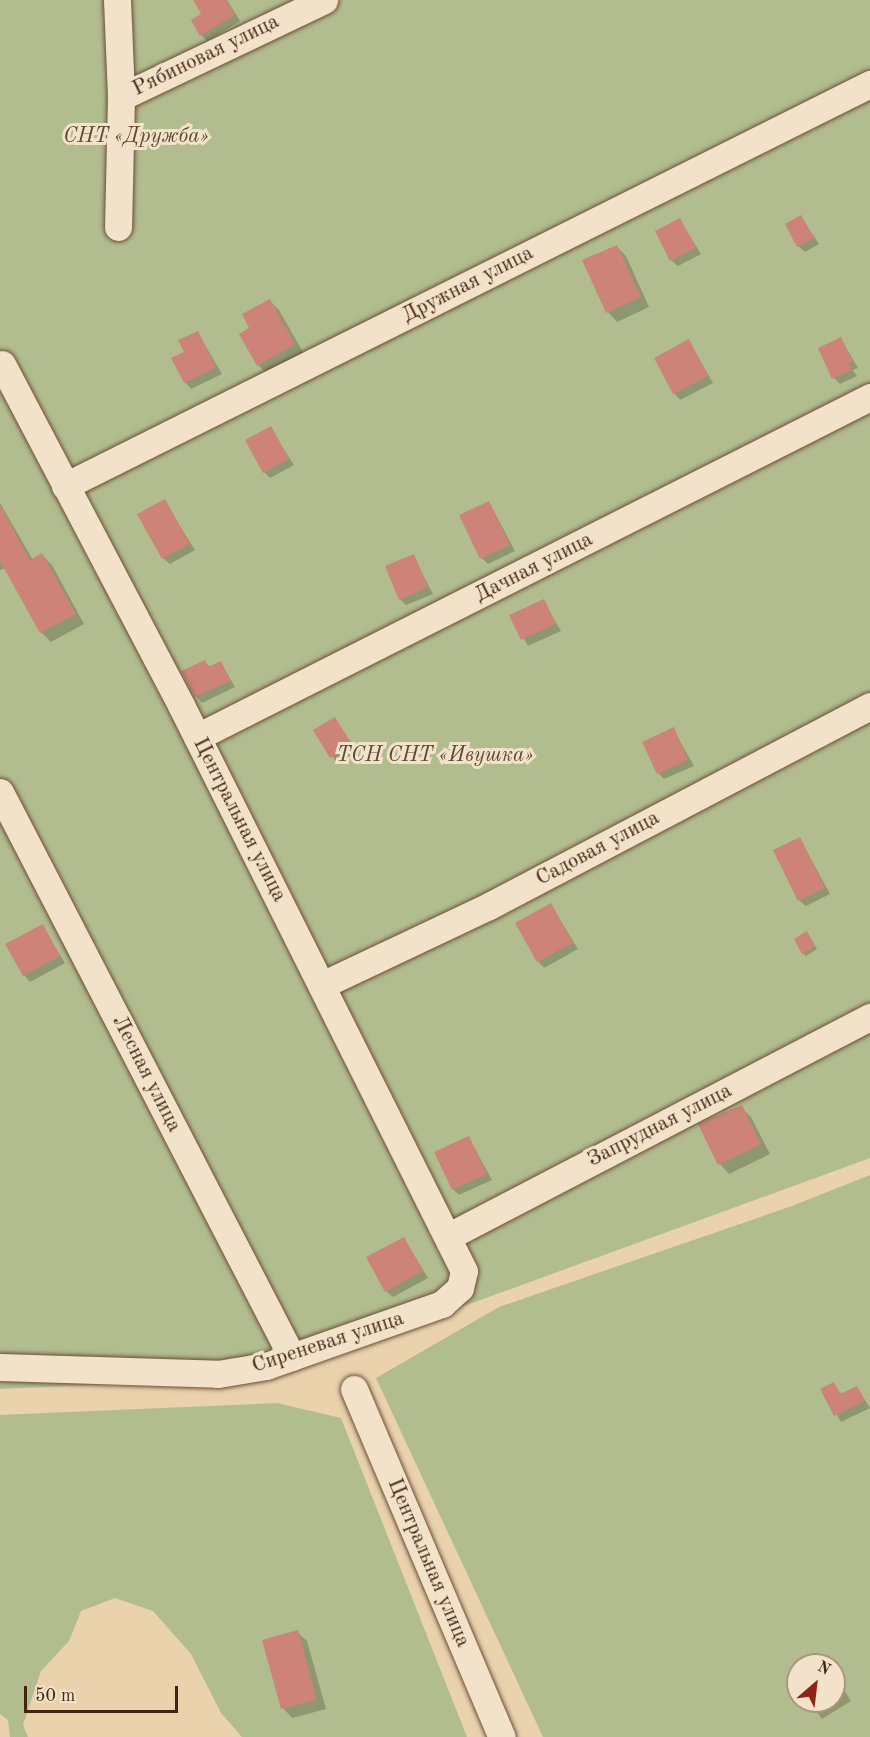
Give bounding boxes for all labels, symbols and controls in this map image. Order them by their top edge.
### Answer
street label: Рябиновая улица [129,10,283,102]
park label: СНТ «Дружба» [63,124,209,150]
street label: Дружная улица [398,241,538,329]
street label: Дачная улица [471,528,597,608]
street label: Центральная улица [187,734,291,906]
park label: ТСН СНТ «Ивушка» [336,743,534,769]
street label: Садовая улица [532,806,664,892]
street label: Лесная улица [106,1011,186,1137]
street label: Запрудная улица [584,1079,736,1173]
street label: Сиреневая улица [249,1307,407,1379]
street label: Центральная улица [381,1475,475,1651]
north arrow [786,1653,846,1713]
text: N [814,1659,833,1679]
scale bar [27,1674,182,1712]
text: 50 m [35,1687,75,1705]

